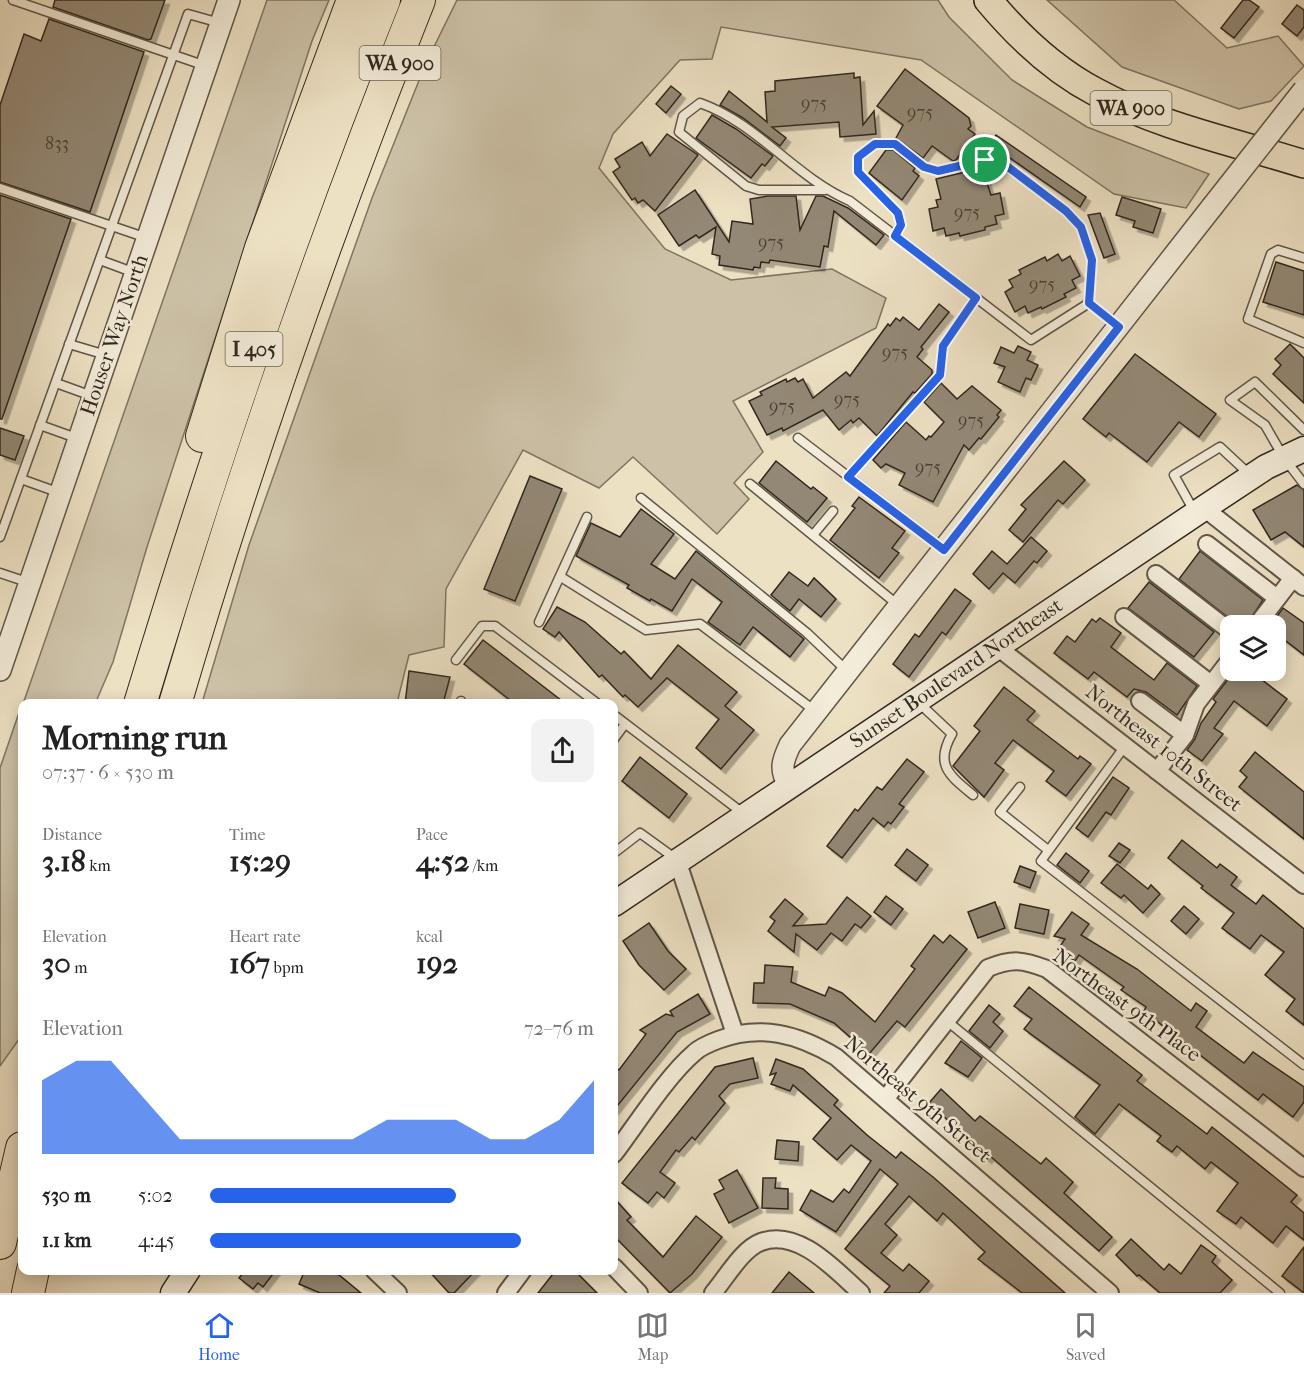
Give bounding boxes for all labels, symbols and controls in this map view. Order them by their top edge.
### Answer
road number: WA 900 [360,46,440,80]
road number: WA 900 [1090,91,1172,125]
house number: 975 [801,93,827,114]
house number: 975 [907,102,933,123]
house number: 833 [45,133,69,154]
pin [959,134,1010,185]
icon: arrive [968,143,1001,176]
house number: 975 [954,202,980,223]
house number: 975 [758,232,784,253]
street label: Houser Way North [75,251,153,419]
house number: 975 [1029,274,1055,295]
road number: I 405 [226,332,282,366]
house number: 975 [882,342,908,363]
house number: 975 [834,389,860,410]
house number: 975 [769,396,795,417]
house number: 975 [958,410,984,431]
house number: 975 [915,457,941,478]
street label: Sunset Boulevard Northeast [845,593,1067,753]
map controls [1220,615,1286,681]
button: layers [1220,615,1286,681]
street label: Northeast 10th Street [1081,679,1248,817]
text: Morning run [42,719,227,758]
button: share [531,719,594,782]
text: 07:37 · 6 × 530 m [42,761,174,784]
text: Distance [42,825,102,844]
text: Time [229,825,265,844]
text: Pace [416,825,448,844]
text: 3.18 [42,844,86,879]
text: 15:29 [229,844,291,879]
text: 4:52 [416,844,469,879]
text: km [86,856,111,875]
text: /km [469,856,498,875]
text: Elevation [42,927,107,946]
text: Heart rate [229,927,301,946]
text: kcal [416,927,443,946]
street label: Northeast 9th Place [1048,943,1206,1067]
text: 30 [42,946,71,981]
text: 167 [229,946,270,981]
text: 192 [416,946,458,981]
text: m [71,958,88,977]
text: bpm [270,958,304,977]
text: Elevation [42,1017,123,1040]
text: 72–76 m [524,1017,594,1040]
street label: Northeast 9th Street [840,1031,997,1168]
text: 530 m [42,1184,91,1207]
text: 5:02 [138,1184,173,1207]
text: 1.1 km [42,1229,91,1252]
text: 4:45 [138,1229,175,1252]
tab: Home [198,1309,240,1364]
tab: Map [636,1309,669,1364]
tab: Saved [1066,1309,1106,1364]

